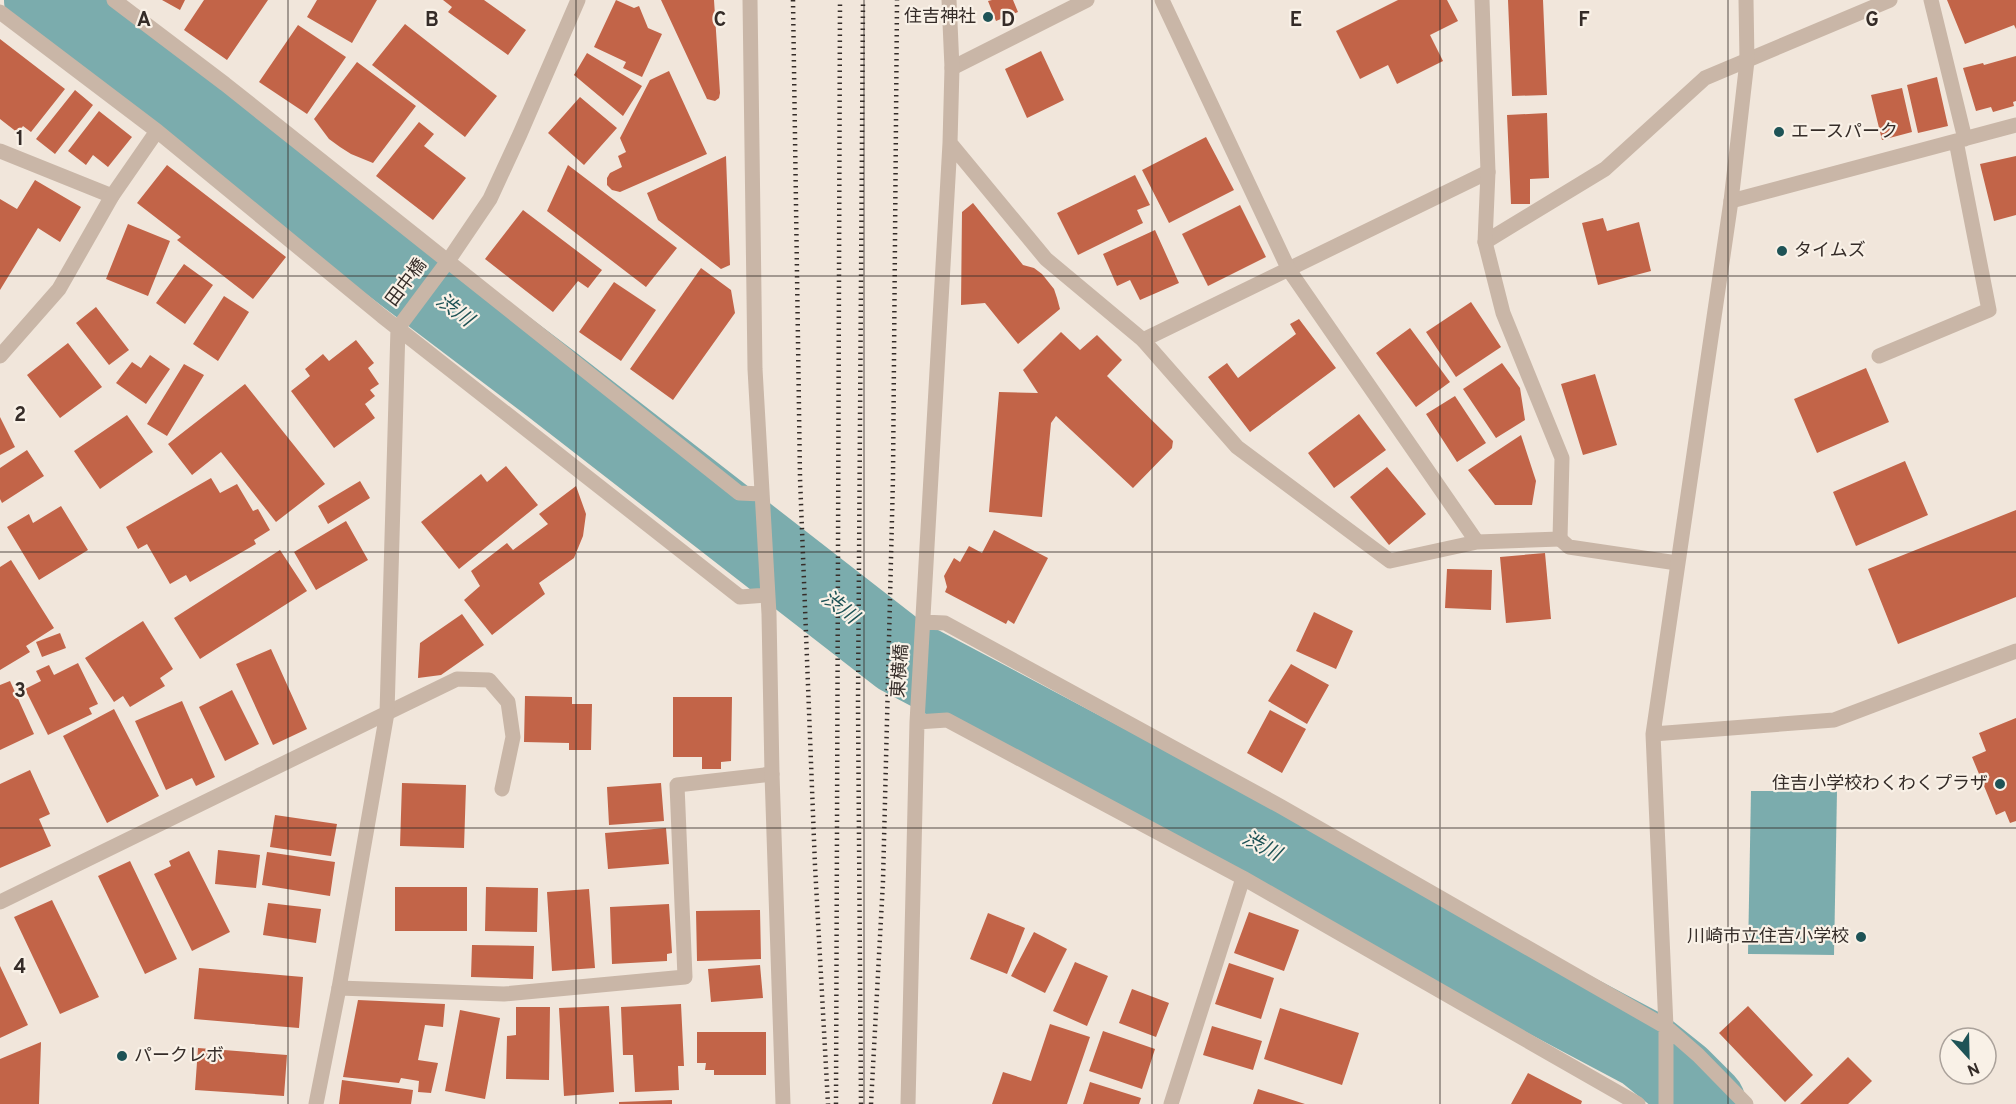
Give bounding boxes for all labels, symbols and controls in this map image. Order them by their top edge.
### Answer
place label: 住吉神社 [904,6,976,29]
text: A [137,8,151,34]
text: B [425,8,439,34]
text: C [714,8,726,34]
text: D [1001,8,1015,34]
text: E [1290,8,1302,34]
text: F [1578,8,1590,34]
text: G [1865,8,1879,34]
marker: 住吉神社 [981,10,995,24]
place label: エースパーク [1791,121,1898,144]
marker: エースパーク [1772,125,1786,139]
text: 1 [16,127,24,153]
place label: タイムズ [1794,240,1866,263]
marker: タイムズ [1775,244,1789,258]
street label: 田中橋 [382,255,432,311]
water label: 渋川 [430,289,479,335]
text: 2 [14,403,26,429]
water label: 渋川 [815,585,864,632]
street label: 東横橋 [888,643,914,699]
text: 3 [14,679,26,705]
place label: 住吉小学校わくわくプラザ [1772,773,1988,796]
marker: 住吉小学校わくわくプラザ [1993,777,2007,791]
water label: 渋川 [1237,826,1287,869]
place label: 川崎市立住吉小学校 [1687,926,1849,949]
marker: 川崎市立住吉小学校 [1854,930,1868,944]
text: 4 [14,955,26,981]
north arrow [1938,1026,1998,1086]
place label: パークレボ [134,1045,224,1068]
marker: パークレボ [115,1049,129,1063]
text: N [1964,1057,1982,1079]

